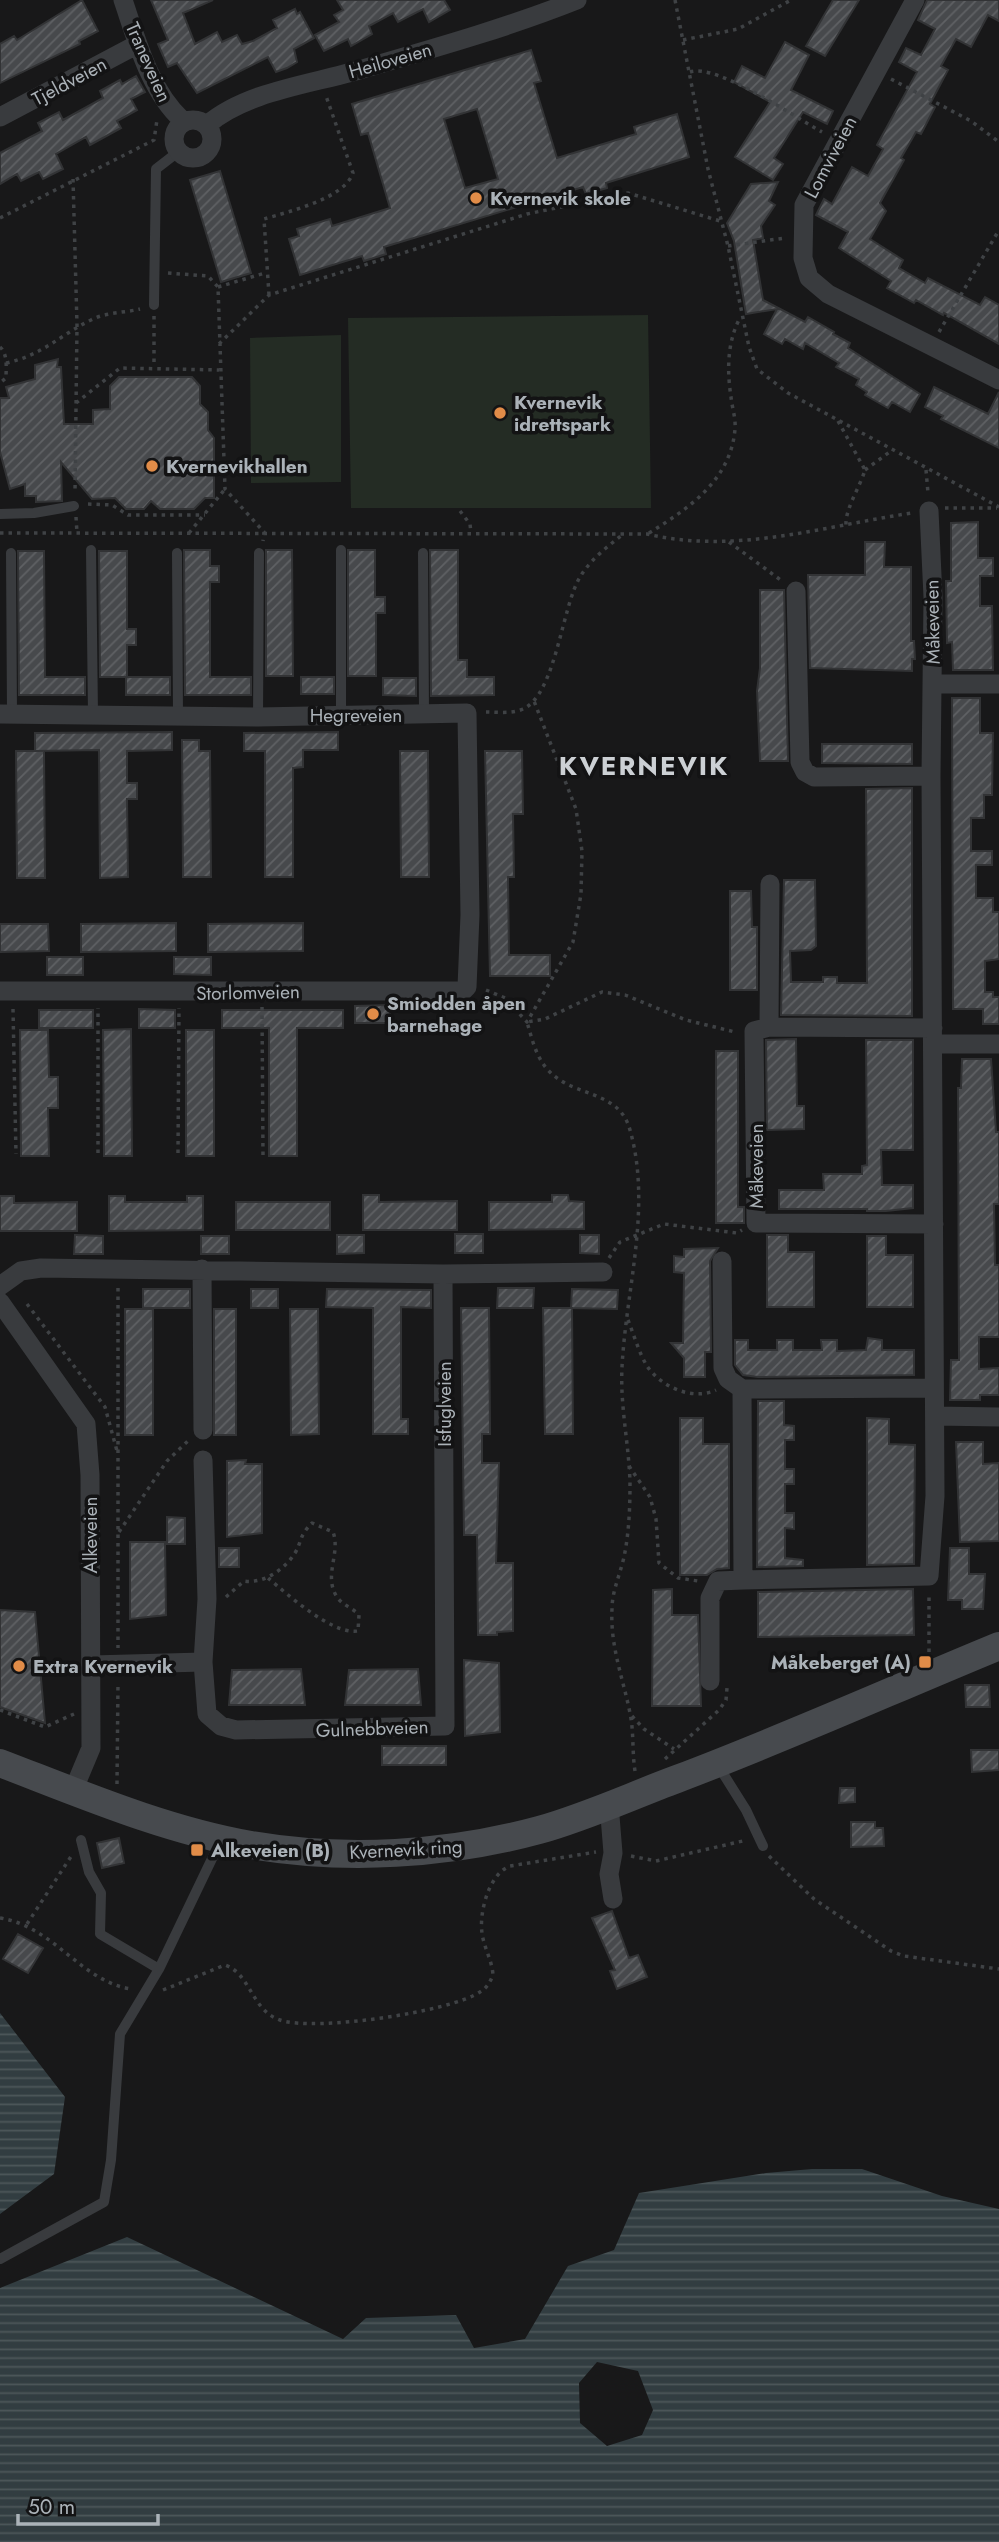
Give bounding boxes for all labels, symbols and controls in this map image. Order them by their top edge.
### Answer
street label: Traneveien [119,18,178,107]
street label: Heiloveien [345,36,435,85]
street label: Tjeldveien [27,50,111,112]
street label: Lomviveien [798,111,863,203]
place label: Kvernevik skole [490,185,631,212]
marker: Kvernevik skole [468,190,484,206]
place label: Kvernevik idrettspark [514,389,611,438]
marker: Kvernevik idrettspark [492,405,508,421]
place label: Kvernevikhallen [166,453,308,480]
marker: Kvernevikhallen [144,458,160,474]
street label: Måkeveien [918,579,947,665]
street label: Hegreveien [310,702,402,729]
district label: KVERNEVIK [559,747,729,785]
street label: Storlomveien [196,978,300,1007]
place label: Smiodden åpen barnehage [387,990,526,1039]
marker: Smiodden åpen barnehage [365,1006,381,1022]
street label: Måkeveien [743,1124,770,1208]
street label: Isfuglveien [431,1361,458,1447]
street label: Alkeveien [77,1496,104,1574]
place label: Måkeberget (A) [771,1649,911,1676]
place label: Extra Kvernevik [33,1653,173,1680]
marker: Måkeberget (A) [917,1654,933,1670]
marker: Extra Kvernevik [11,1658,27,1674]
street label: Gulnebbveien [315,1713,429,1744]
street label: Kvernevik ring [349,1833,463,1866]
place label: Alkeveien (B) [210,1837,330,1864]
marker: Alkeveien (B) [189,1842,205,1858]
scale bar [18,2482,158,2526]
text: 50 m [28,2492,75,2522]

